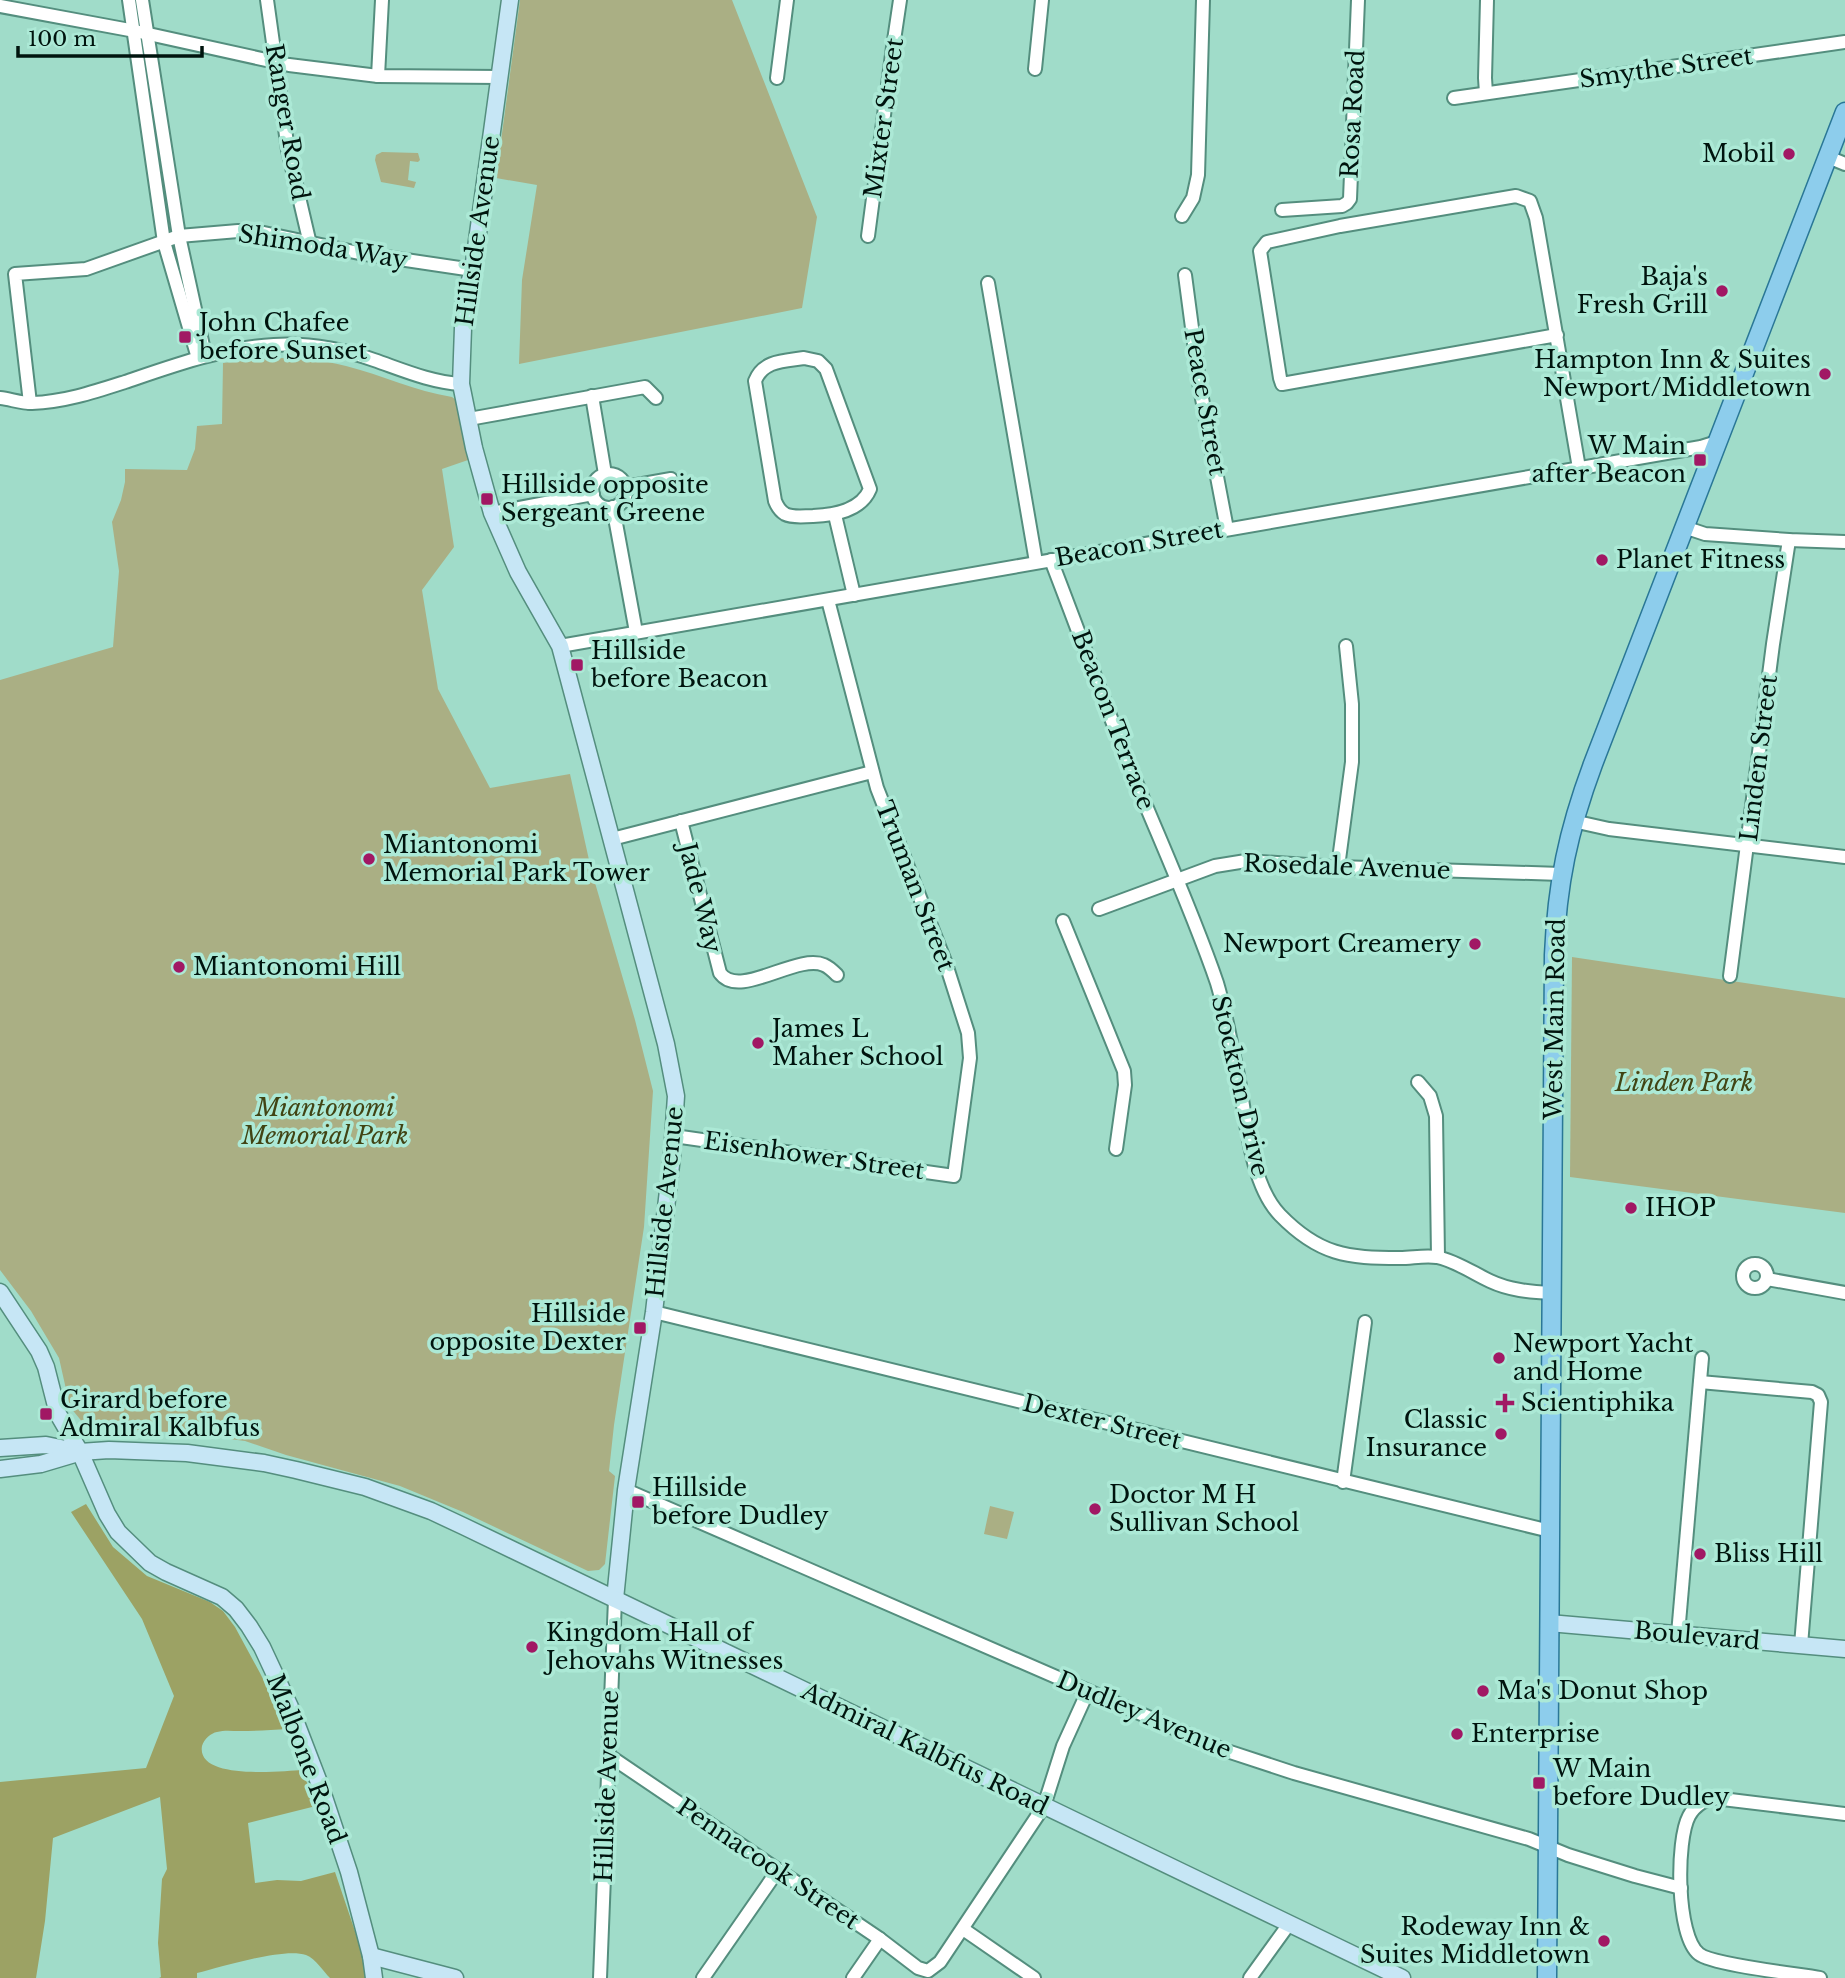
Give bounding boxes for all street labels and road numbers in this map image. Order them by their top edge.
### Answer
street label: Mixter Street [858,36,909,200]
street label: Ranger Road [259,41,316,202]
street label: Smythe Street [1577,41,1754,94]
street label: Rosa Road [1335,49,1370,179]
street label: Hillside Avenue [450,134,505,328]
street label: Shimoda Way [236,219,410,274]
street label: Peace Street [1178,326,1233,478]
street label: Beacon Street [1053,514,1225,573]
street label: Beacon Terrace [1066,626,1161,814]
street label: Linden Street [1734,673,1783,843]
street label: Truman Street [870,797,961,975]
street label: Jade Way [672,837,728,956]
street label: Rosedale Avenue [1243,848,1451,885]
street label: West Main Road [1538,918,1571,1121]
street label: Stockton Drive [1206,993,1275,1179]
street label: Hillside Avenue [640,1105,689,1299]
street label: Eisenhower Street [702,1126,926,1185]
street label: Dexter Street [1020,1388,1184,1455]
street label: Boulevard [1633,1616,1761,1655]
street label: Dudley Avenue [1053,1665,1236,1764]
street label: Malbone Road [261,1670,352,1848]
street label: Admiral Kalbfus Road [796,1676,1053,1821]
street label: Hillside Avenue [589,1689,624,1883]
street label: Pennacook Street [672,1792,865,1935]

